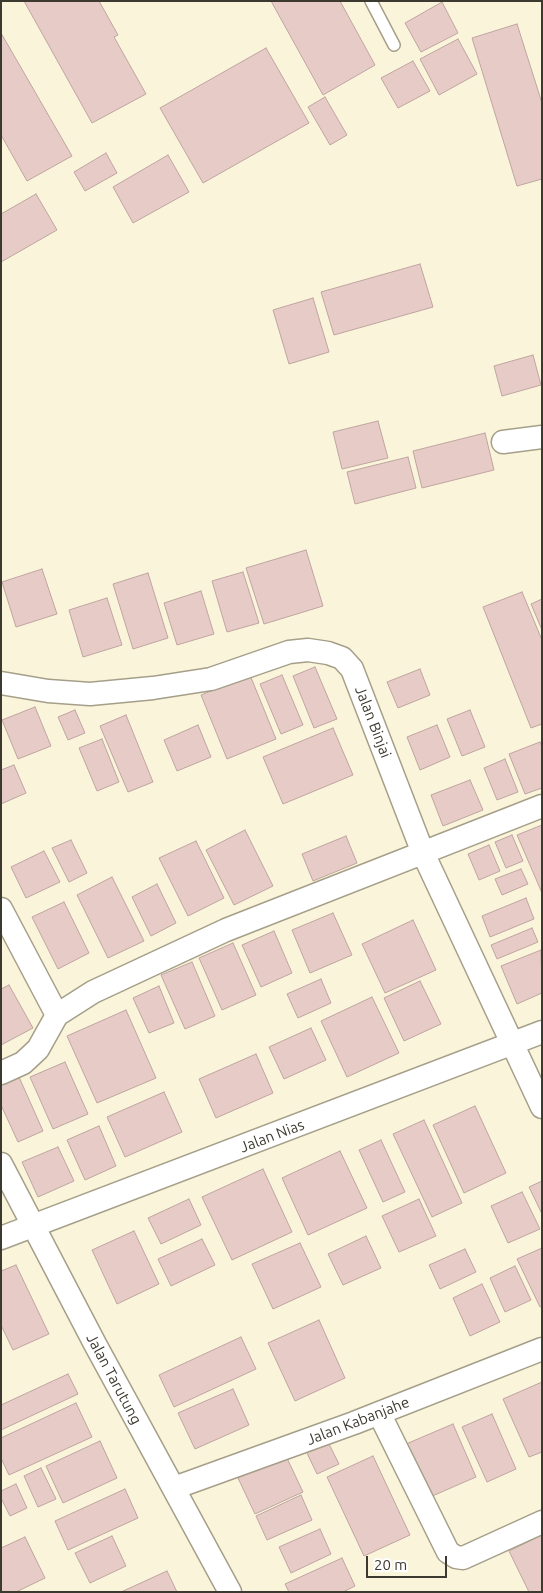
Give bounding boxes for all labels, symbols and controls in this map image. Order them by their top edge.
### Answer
street label: Jalan Binjai [351,684,395,760]
street label: Jalan Nias [237,1116,307,1156]
street label: Jalan Tarutung [83,1331,145,1427]
street label: Jalan Kabanjahe [304,1393,412,1449]
scale bar [368,1546,449,1578]
text: 20 m [374,1556,407,1573]

